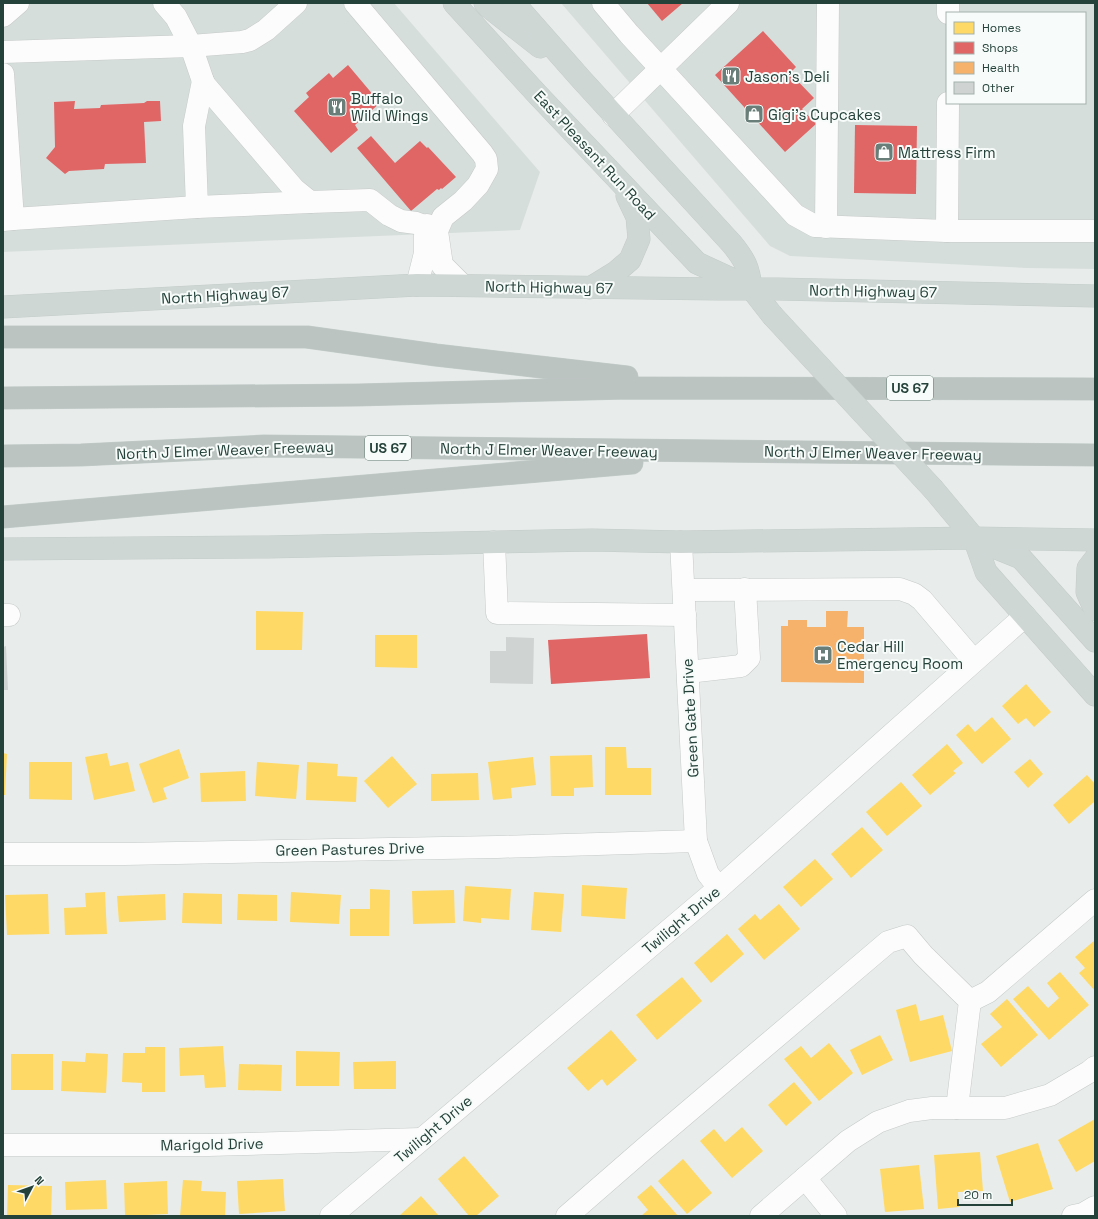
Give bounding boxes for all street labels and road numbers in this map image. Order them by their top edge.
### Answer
street label: East Pleasant Run Road [530,86,660,224]
street label: North Highway 67 [485,276,613,298]
street label: North Highway 67 [809,280,937,302]
street label: North Highway 67 [161,282,289,308]
road number: US 67 [887,376,933,400]
road number: US 67 [365,436,411,460]
street label: North J Elmer Weaver Freeway [116,437,334,463]
street label: North J Elmer Weaver Freeway [440,439,658,461]
street label: North J Elmer Weaver Freeway [764,442,982,464]
street label: Green Gate Drive [677,658,703,778]
street label: Green Pastures Drive [275,838,425,860]
street label: Twilight Drive [638,882,724,958]
street label: Twilight Drive [390,1091,476,1167]
street label: Marigold Drive [160,1134,264,1154]

